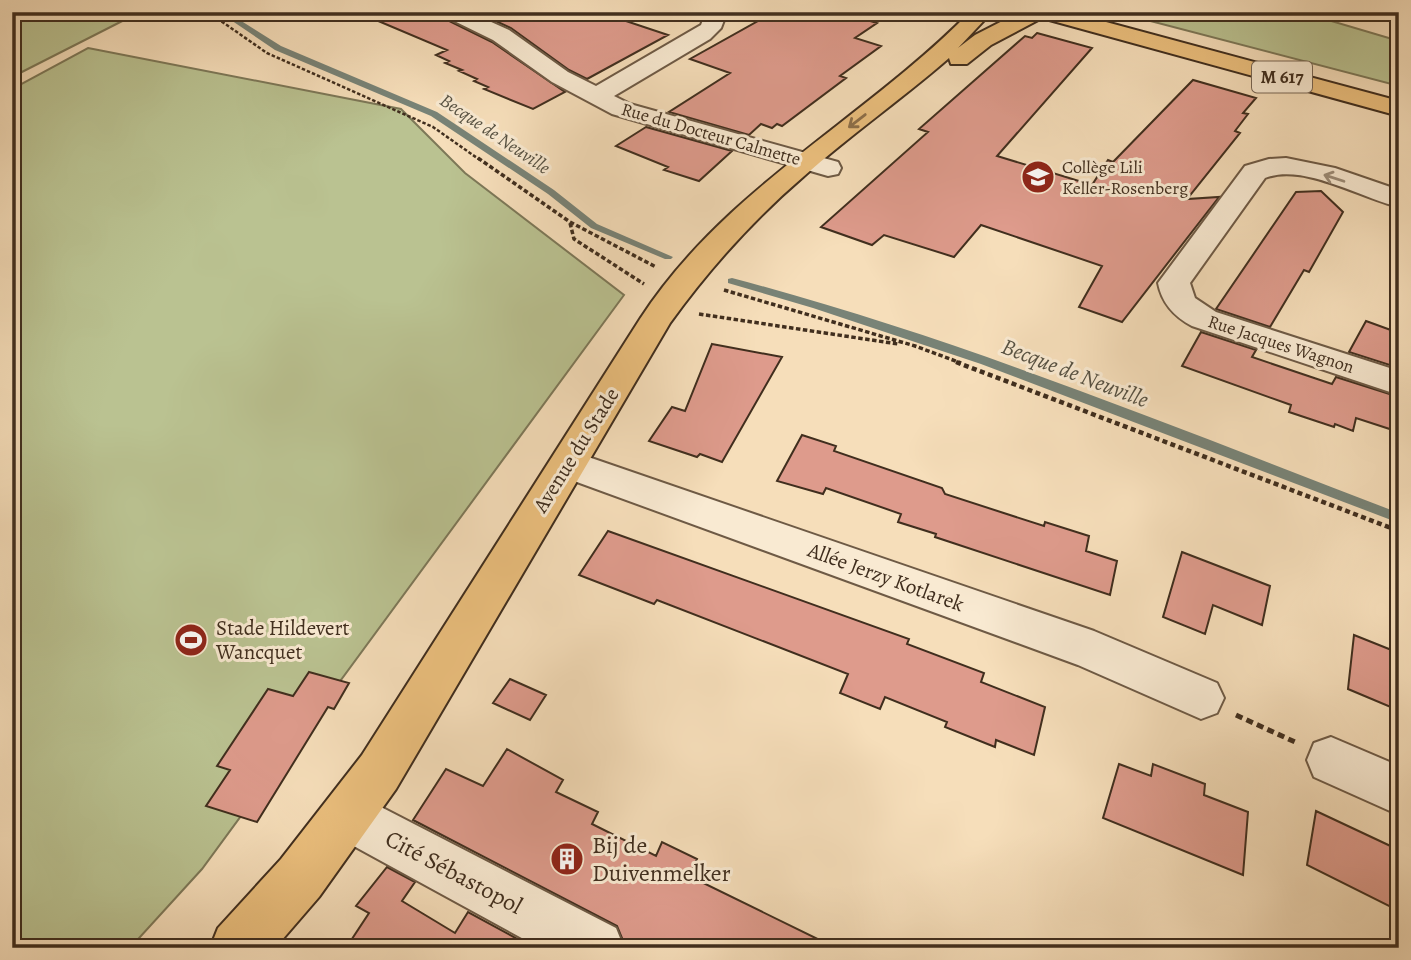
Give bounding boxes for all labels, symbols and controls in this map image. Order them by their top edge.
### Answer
road number: M 617 [1252,61,1312,92]
water label: Becque de Neuville [435,87,556,181]
street label: Rue du Docteur Calmette [619,97,803,171]
one-way arrow [848,113,866,128]
place label: Collège Lili Keller-Rosenberg [1062,155,1188,200]
school or university icon: Collège Lili Keller-Rosenberg [1019,158,1057,196]
one-way arrow [1323,171,1345,183]
street label: Rue Jacques Wagnon [1205,309,1357,379]
water label: Becque de Neuville [997,331,1153,415]
street label: Avenue du Stade [526,382,626,518]
street label: Allée Jerzy Kotlarek [803,535,968,618]
place label: Stade Hildevert Wancquet [215,614,350,666]
sports icon: Stade Hildevert Wancquet [172,621,210,659]
street label: Cité Sébastopol [380,822,528,922]
place label: Bij de Duivenmelker [592,829,731,889]
building icon: Bij de Duivenmelker [548,840,586,878]

